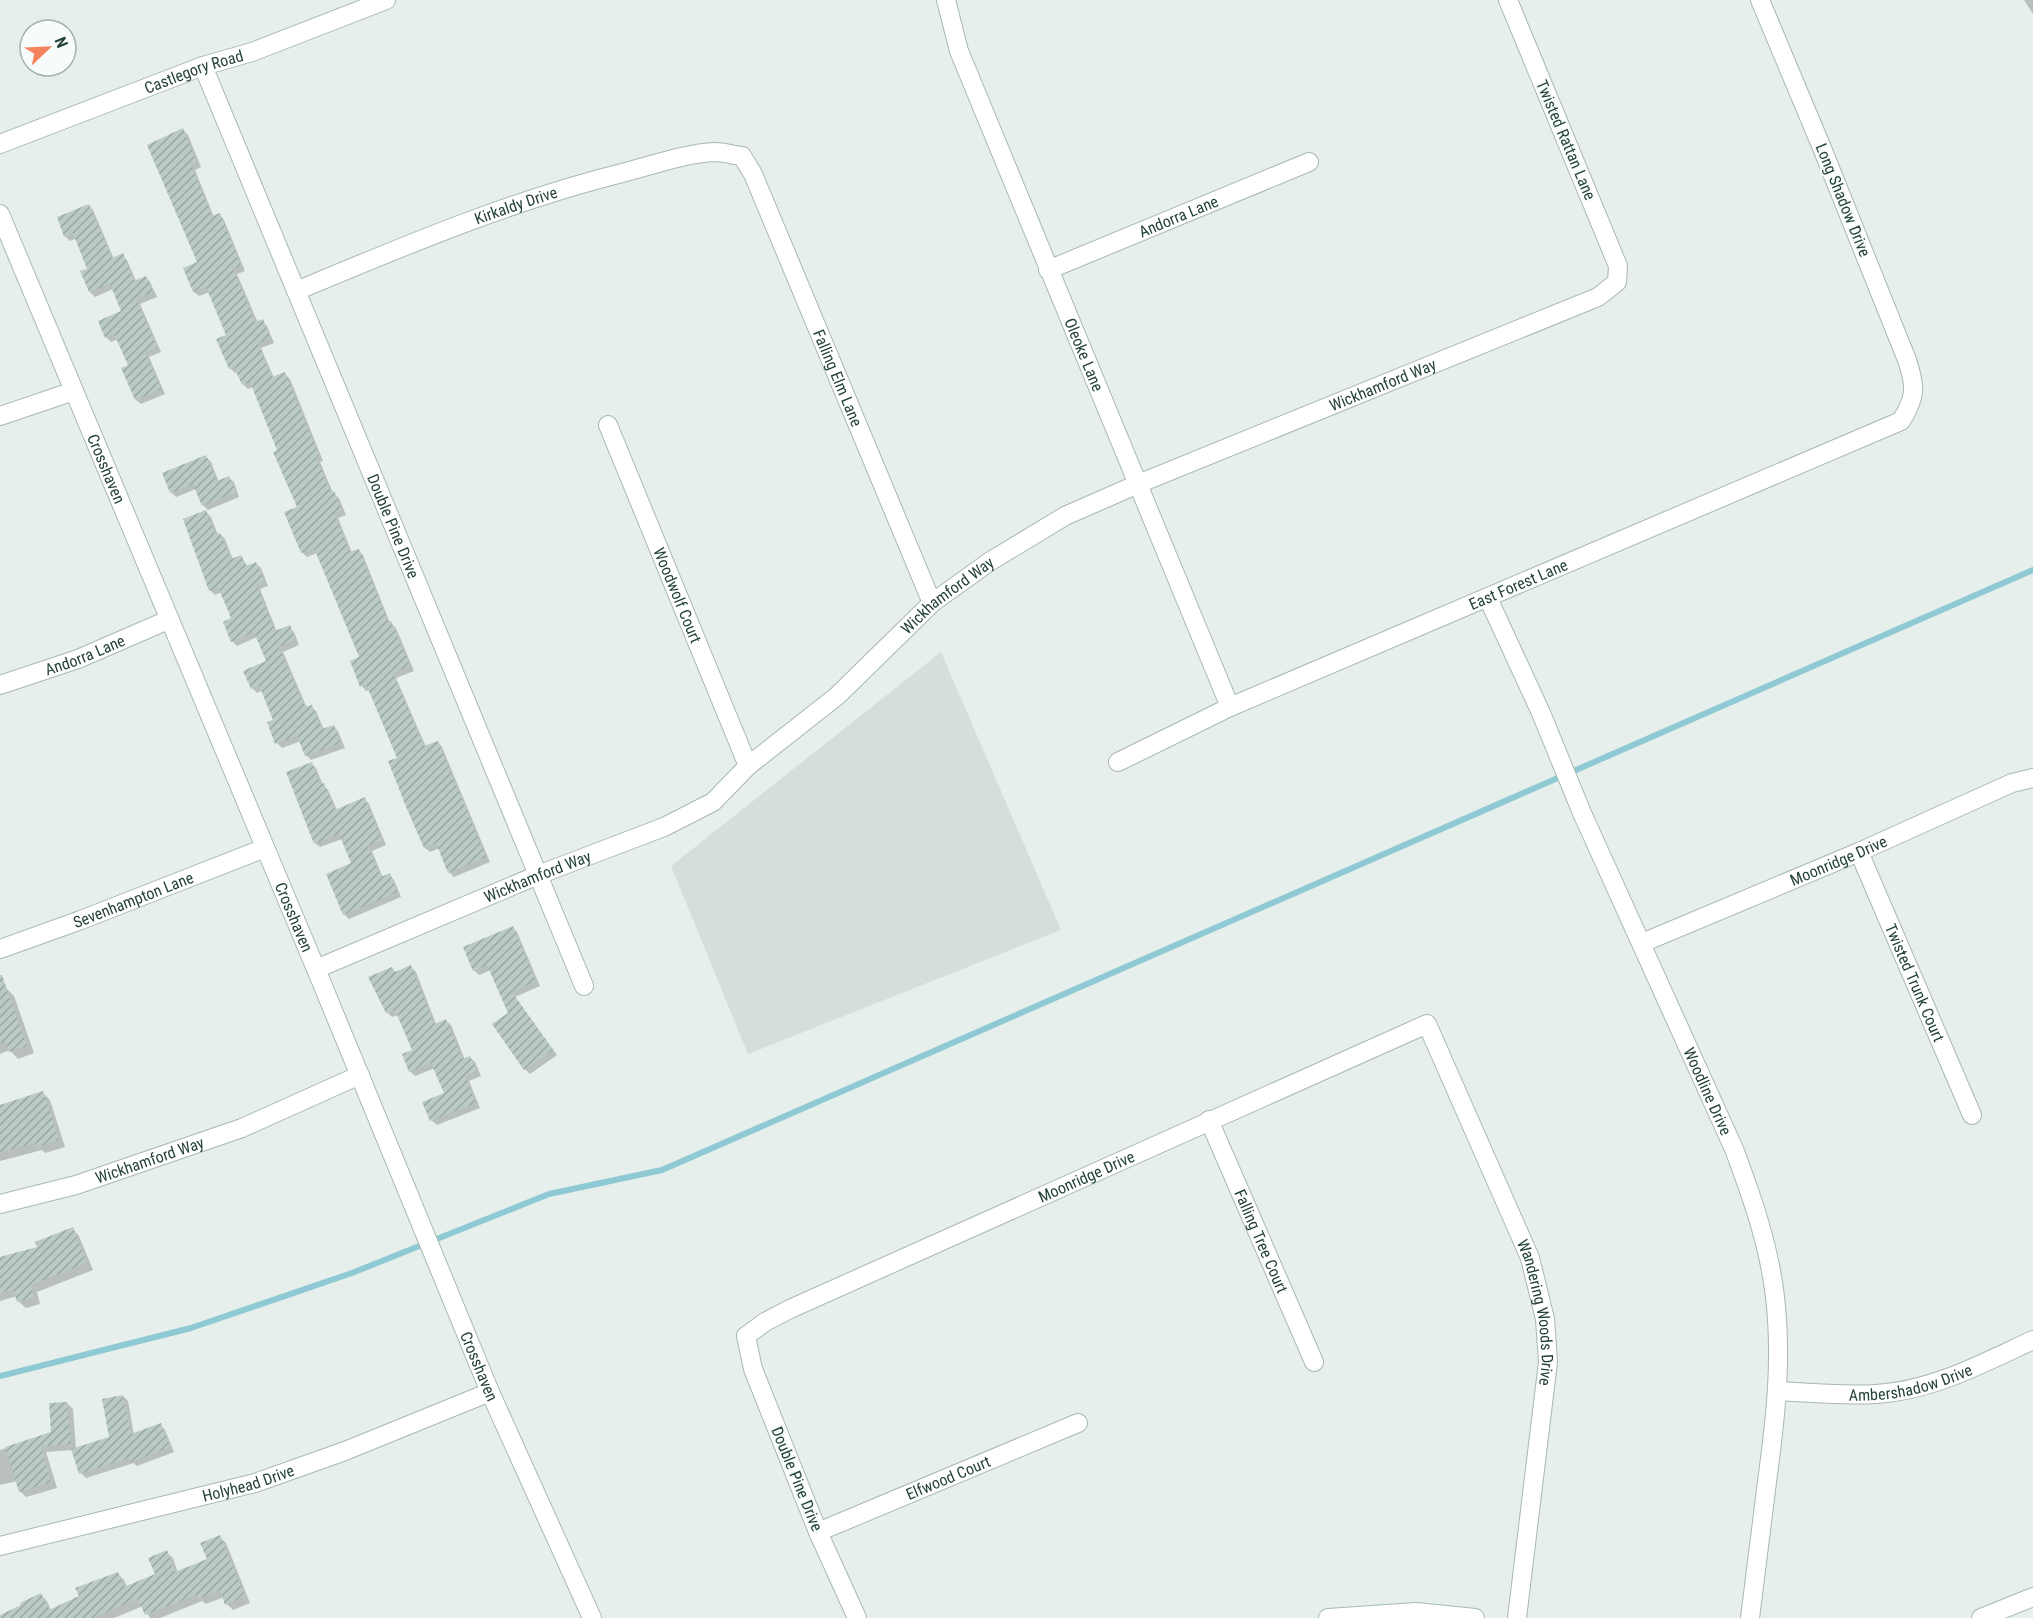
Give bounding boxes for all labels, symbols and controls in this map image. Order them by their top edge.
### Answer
north arrow [18,18,78,78]
text: N [51,34,72,51]
street label: Castlegory Road [142,46,245,97]
street label: Twisted Rattan Lane [1532,77,1600,203]
street label: Long Shadow Drive [1812,141,1874,259]
street label: Kirkaldy Drive [472,182,559,228]
street label: Andorra Lane [1136,191,1221,241]
street label: Oleoke Lane [1061,315,1108,394]
street label: Falling Elm Lane [809,327,867,429]
street label: Wickhamford Way [1326,354,1439,415]
street label: Crosshaven [84,431,130,506]
street label: Double Pine Drive [364,471,424,581]
street label: Woodwolf Court [650,545,706,646]
street label: Wickhamford Way [897,552,997,638]
street label: East Forest Lane [1466,555,1570,614]
street label: Andorra Lane [42,630,128,679]
street label: Moonridge Drive [1787,831,1890,889]
street label: Wickhamford Way [481,846,594,906]
street label: Sevenhampton Lane [70,868,196,932]
street label: Crosshaven [271,879,317,955]
street label: Twisted Trunk Court [1881,921,1949,1045]
street label: Woodline Drive [1680,1044,1736,1138]
street label: Wickhamford Way [93,1132,207,1187]
street label: Moonridge Drive [1035,1147,1137,1206]
street label: Falling Tree Court [1231,1186,1292,1296]
street label: Wandering Woods Drive [1513,1236,1558,1387]
street label: Crosshaven [457,1329,502,1404]
street label: Ambershadow Drive [1849,1360,1975,1404]
street label: Double Pine Drive [767,1424,827,1534]
street label: Elfwood Court [903,1451,993,1504]
street label: Holyhead Drive [200,1460,297,1505]

